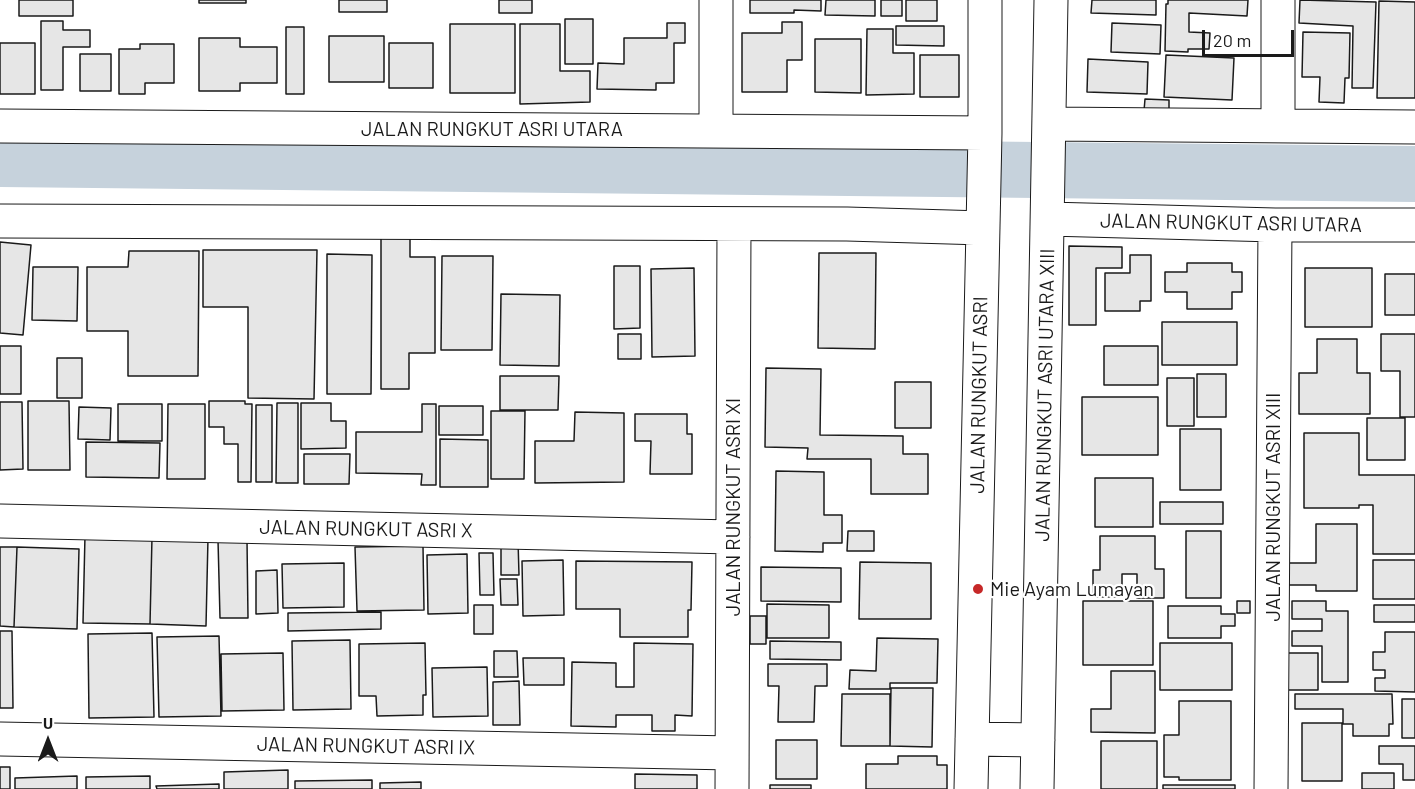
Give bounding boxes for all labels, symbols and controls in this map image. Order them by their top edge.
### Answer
scale bar [1205,18,1296,56]
text: 20 m [1213,29,1251,51]
street label: JALAN RUNGKUT ASRI UTARA [361,117,623,141]
street label: JALAN RUNGKUT ASRI UTARA [1100,209,1362,237]
street label: JALAN RUNGKUT ASRI UTARA XIII [1030,248,1060,542]
street label: JALAN RUNGKUT ASRI [965,296,993,494]
street label: JALAN RUNGKUT ASRI XIII [1261,393,1285,621]
street label: JALAN RUNGKUT ASRI XI [721,398,745,616]
street label: JALAN RUNGKUT ASRI X [259,515,473,543]
place label: Mie Ayam Lumayan [990,577,1154,601]
marker: Mie Ayam Lumayan [971,582,985,596]
north arrow [18,711,78,771]
text: U [43,713,53,732]
street label: JALAN RUNGKUT ASRI IX [257,732,475,760]

